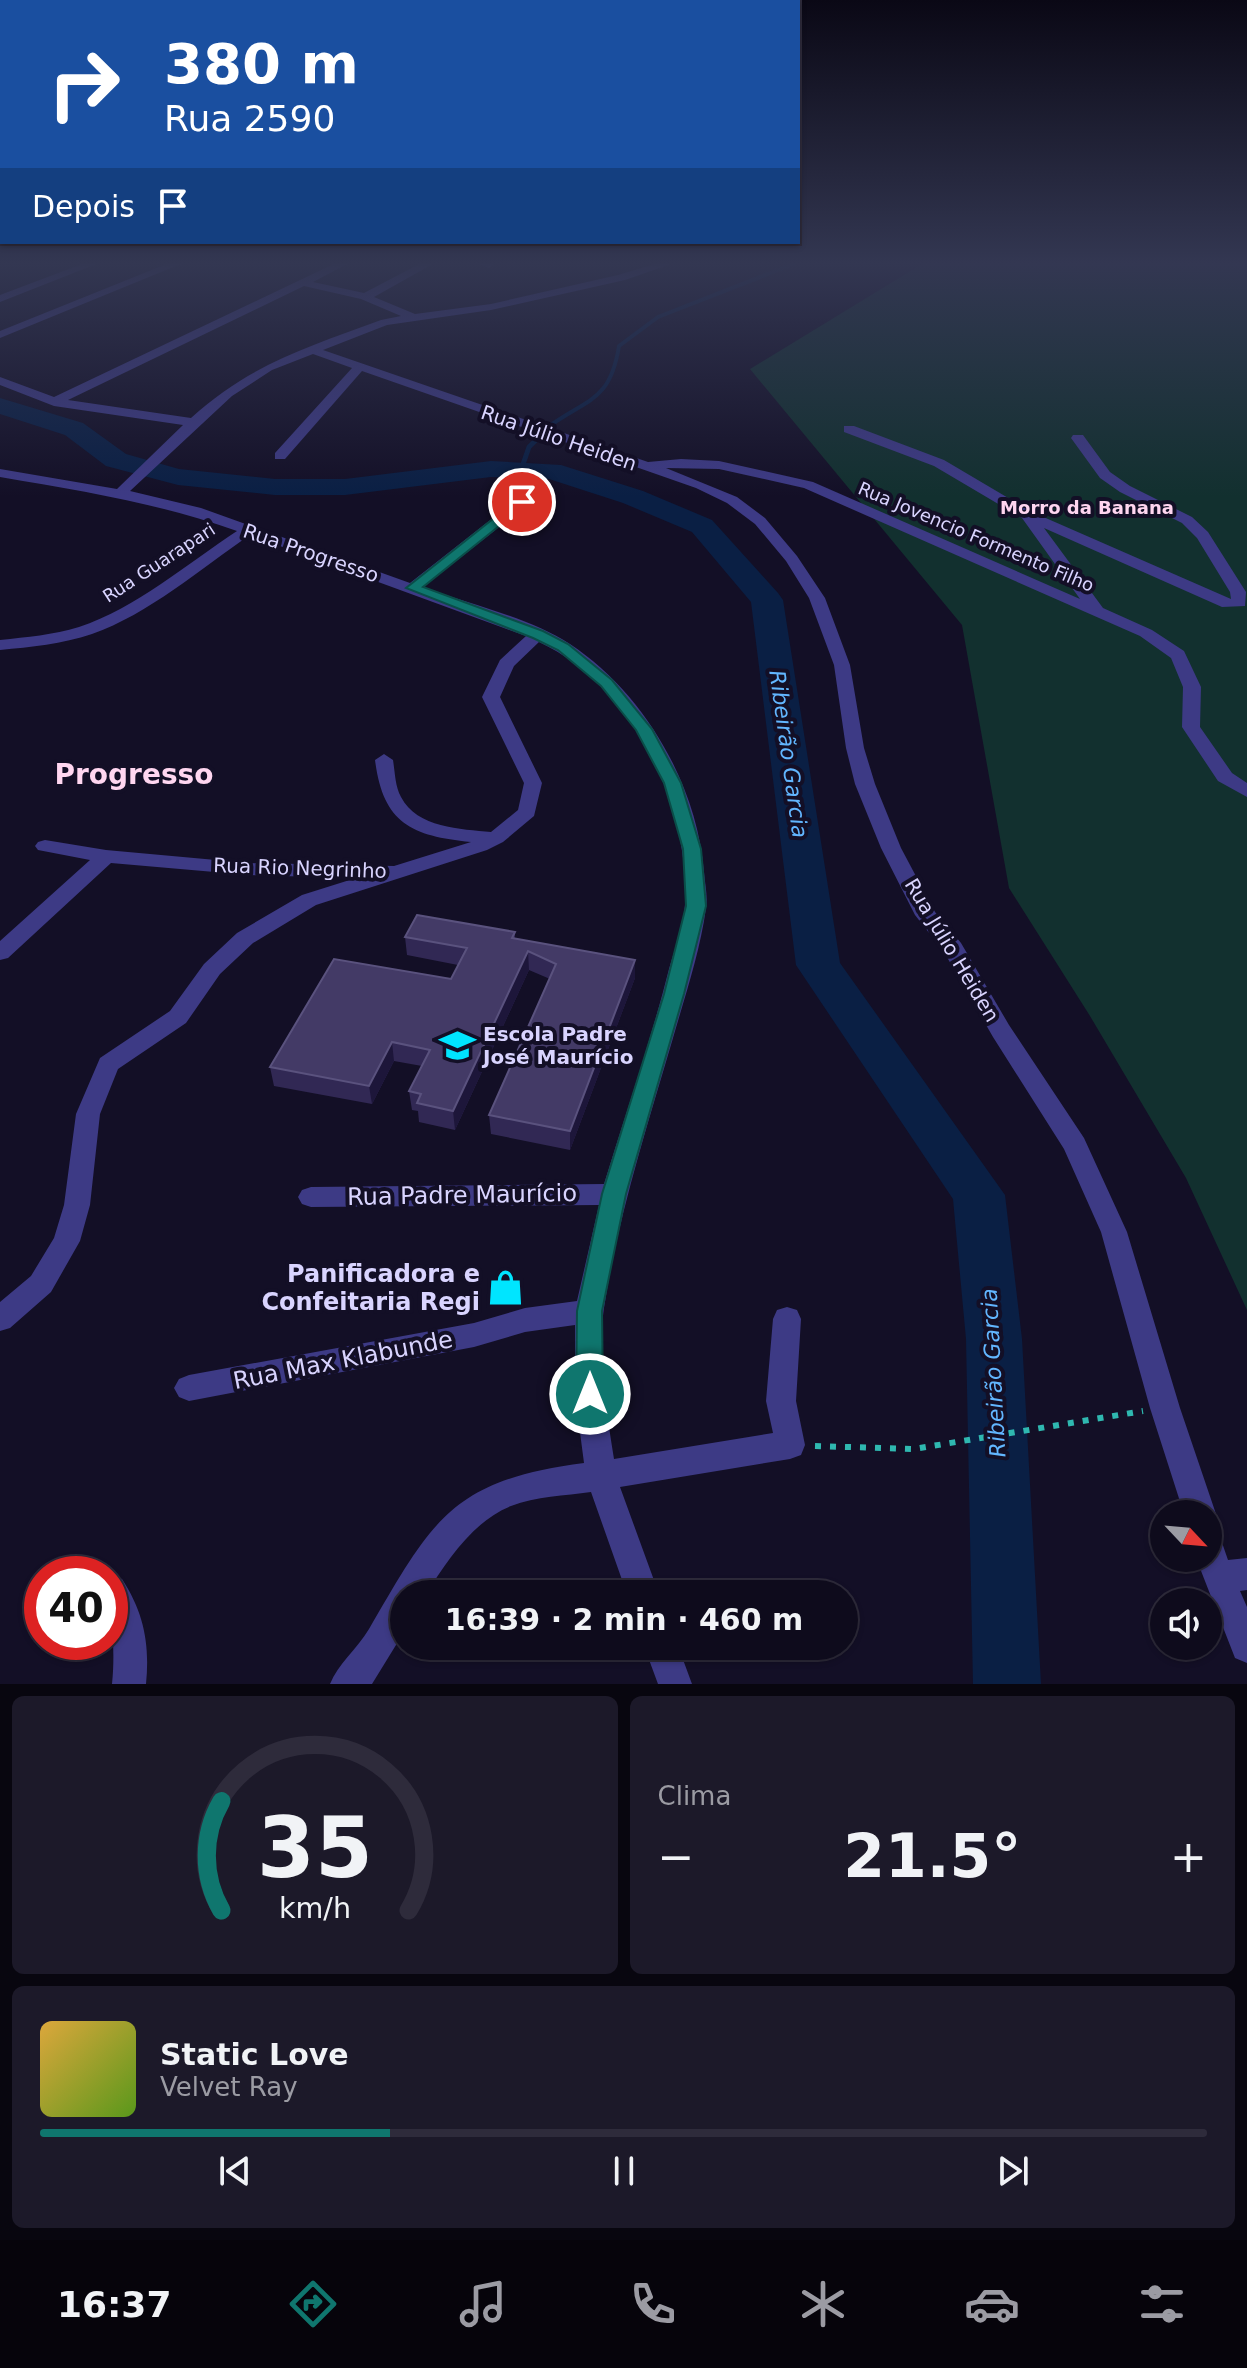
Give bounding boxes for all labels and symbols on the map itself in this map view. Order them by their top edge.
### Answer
street label: Rua Júlio Heiden [478,400,640,476]
pin [488,468,556,536]
street label: Rua Jovencio Formento Filho [855,477,1097,596]
district label: Morro da Banana [1000,497,1174,518]
street label: Rua Guarapari [99,518,219,607]
street label: Rua Progresso [240,519,382,587]
water label: Ribeirão Garcia [764,669,813,840]
district label: Progresso [55,758,213,791]
street label: Rua Rio Negrinho [213,853,387,883]
street label: Rua Júlio Heiden [900,874,1004,1026]
place label: Escola Padre José Maurício [481,1022,633,1069]
school or university icon: Escola Padre José Maurício [438,1026,476,1064]
street label: Rua Padre Maurício [347,1179,577,1211]
place label: Panificadora e Confeitaria Regi [261,1260,480,1316]
shop icon: Panificadora e Confeitaria Regi [487,1269,525,1307]
water label: Ribeirão Garcia [977,1288,1010,1458]
street label: Rua Max Klabunde [231,1325,455,1395]
position arrow [548,1352,632,1436]
north arrow [1150,1500,1222,1572]
speed limit sign: 40 [24,1556,128,1660]

